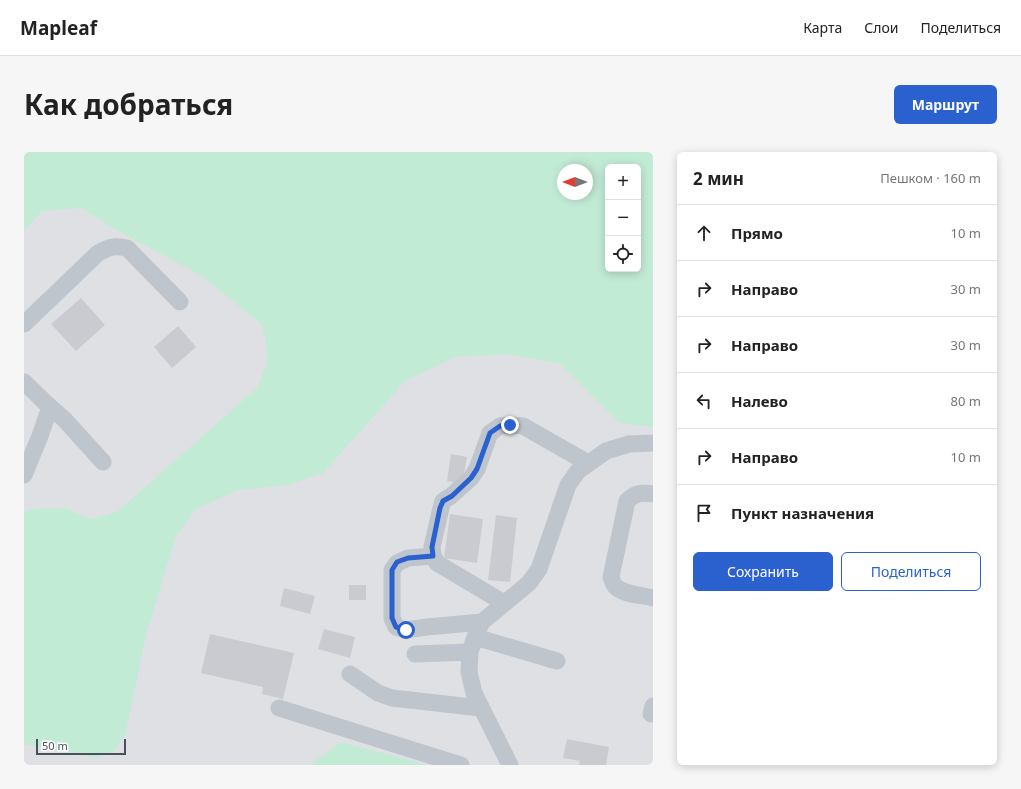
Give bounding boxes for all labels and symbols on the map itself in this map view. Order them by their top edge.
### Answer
north arrow [557,164,593,200]
route end [501,416,519,434]
route start [397,621,415,639]
scale bar [36,737,126,756]

